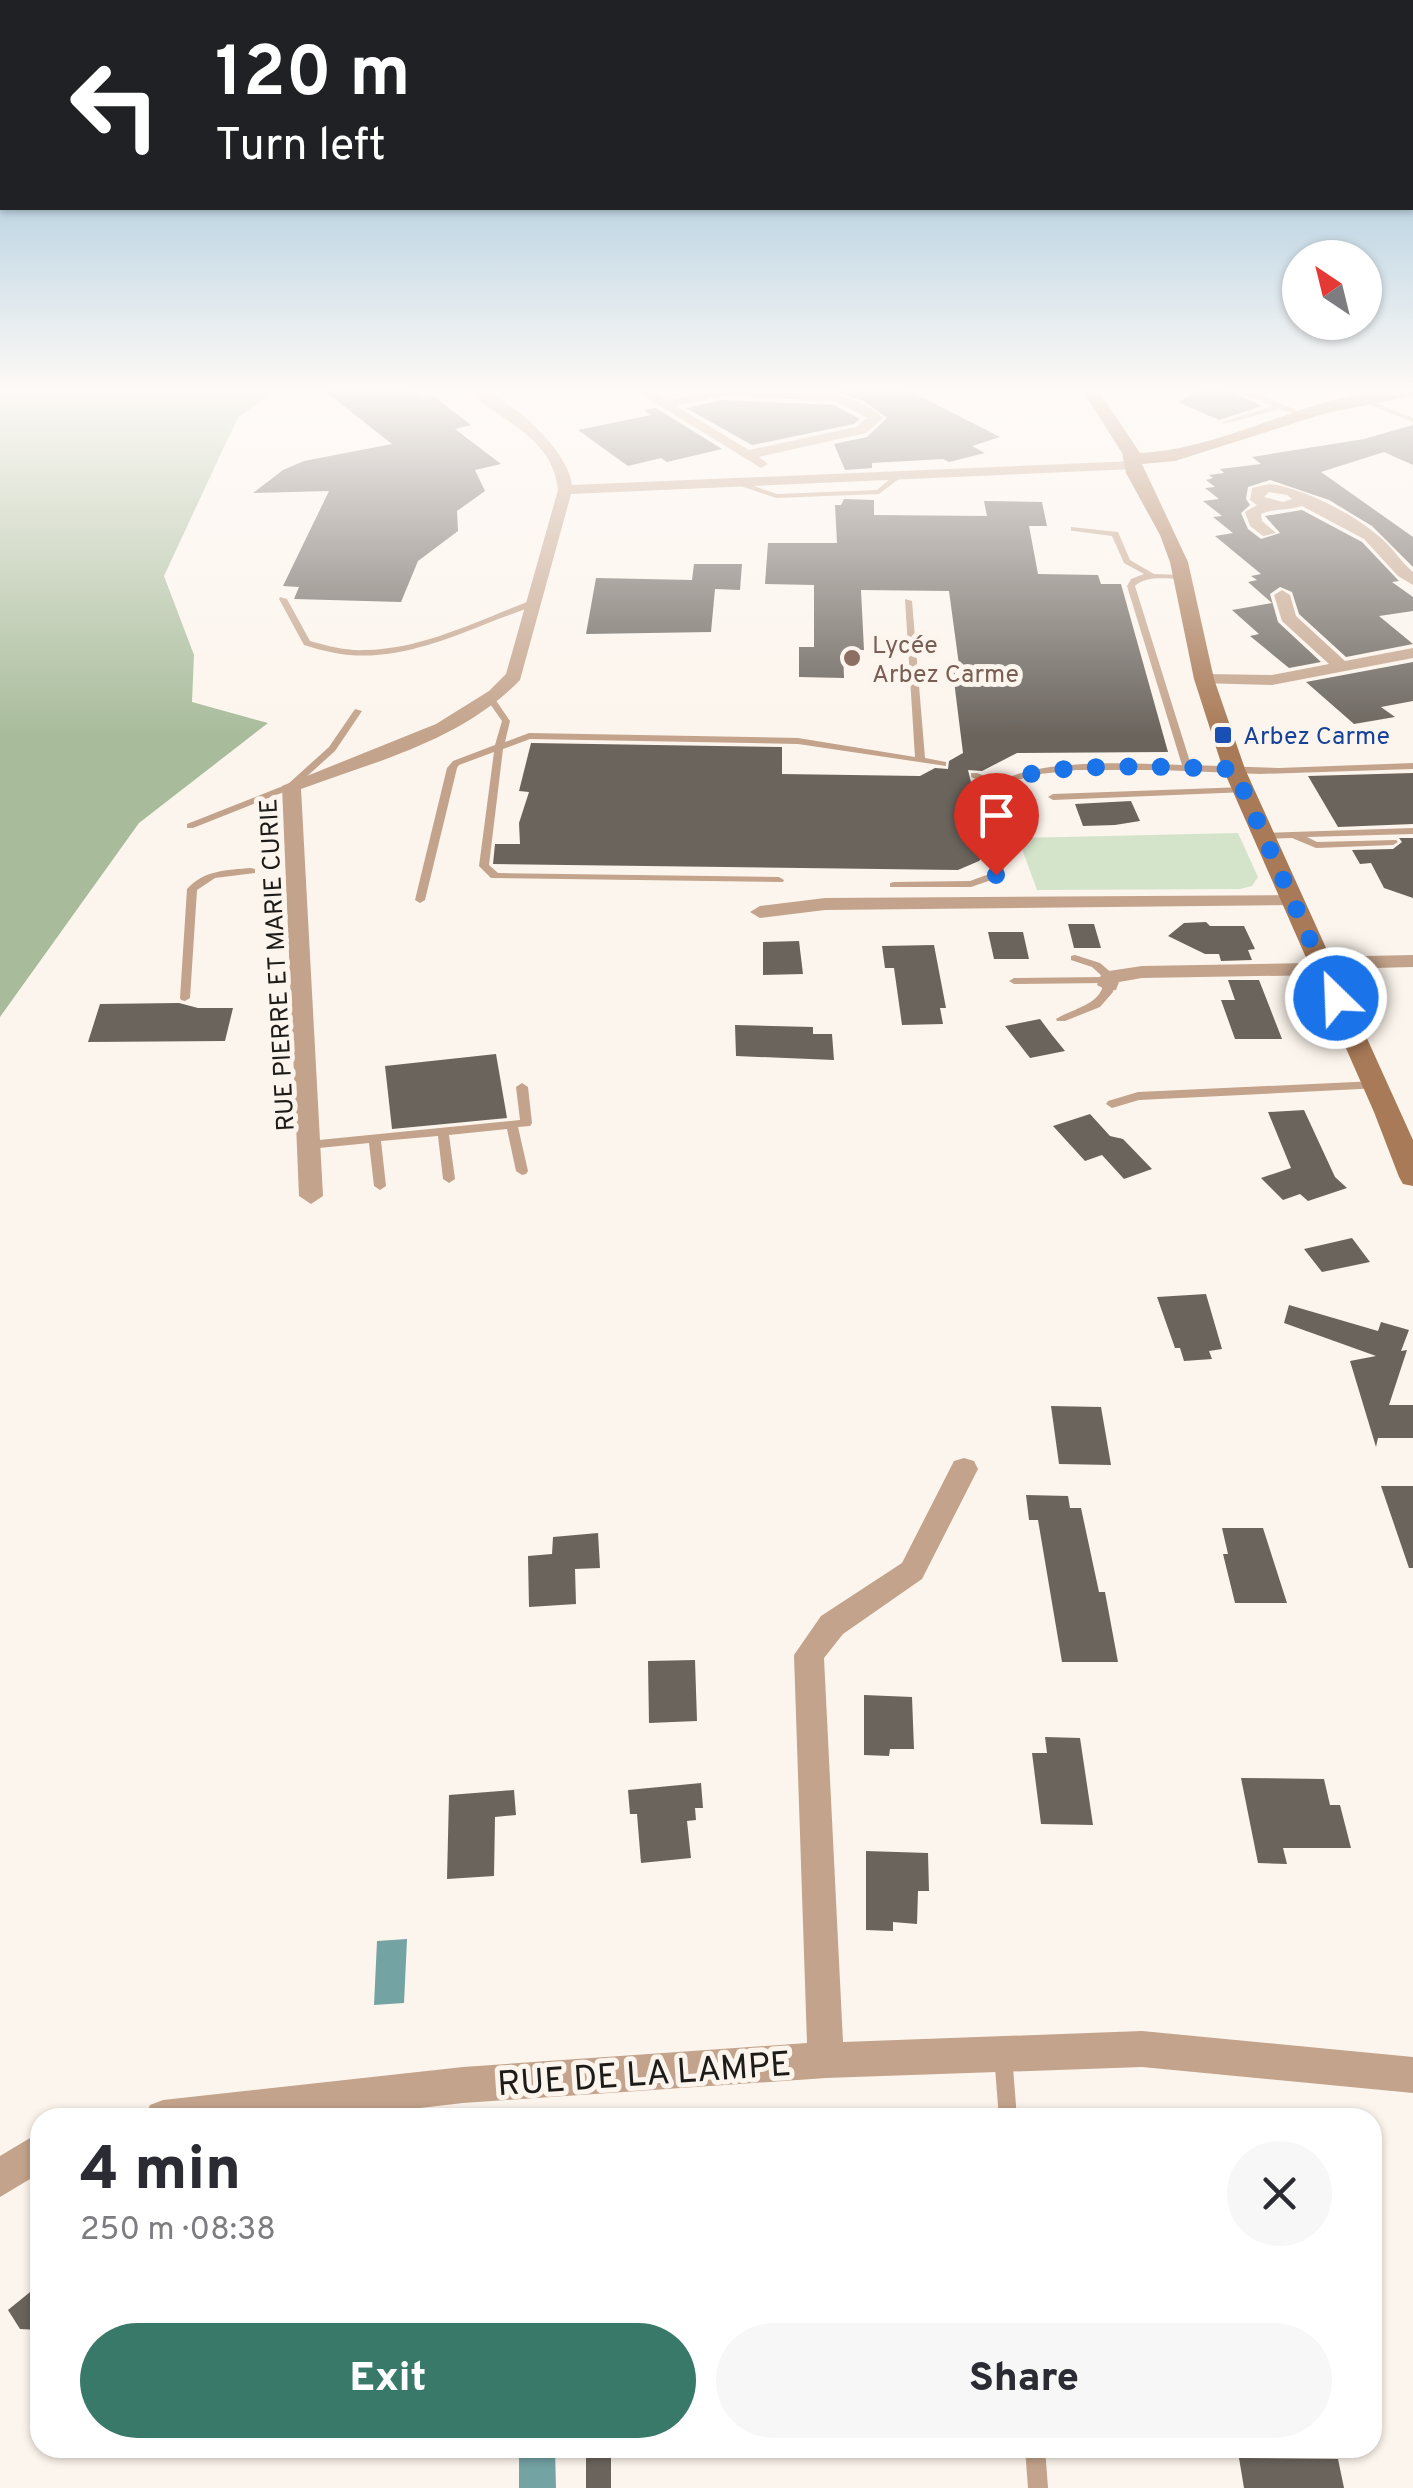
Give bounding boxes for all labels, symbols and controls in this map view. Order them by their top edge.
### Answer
text: 120 m [215,32,411,121]
icon: left [50,40,180,170]
text: Turn left [215,119,386,176]
north arrow [1282,240,1382,340]
map controls [1282,240,1382,340]
place label: Lycée Arbez Carme [872,631,1019,692]
marker: Lycée Arbez Carme [841,647,863,669]
place label: Arbez Carme [1243,722,1390,754]
marker: Arbez Carme [1212,724,1234,746]
pin [954,773,1039,876]
icon: arrive [969,788,1024,843]
street label: RUE PIERRE ET MARIE CURIE [254,798,304,1132]
position arrow [1284,946,1388,1050]
street label: RUE DE LA LAMPE [496,2044,792,2108]
text: 4 min [80,2135,241,2211]
button: close [1227,2141,1332,2246]
text: 250 m · 08:38 [80,2211,276,2251]
button: Exit [80,2323,696,2438]
button: Share [716,2323,1332,2438]

